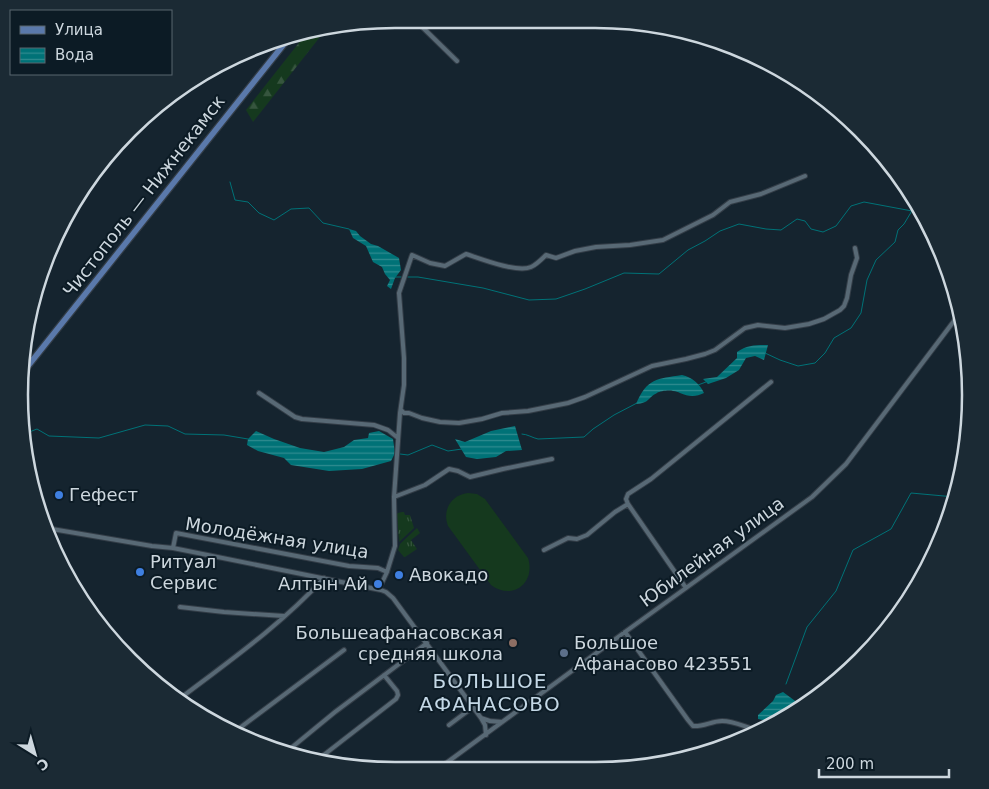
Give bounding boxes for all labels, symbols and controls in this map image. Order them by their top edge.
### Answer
legend [10,10,172,75]
text: Улица [55,21,103,39]
text: Вода [55,46,94,64]
street label: Чистополь — Нижнекамск [58,91,229,301]
place label: Гефест [69,484,138,505]
marker: Гефест [53,489,65,501]
street label: Юбилейная улица [636,492,788,611]
street label: Молодёжная улица [184,513,370,562]
place label: Ритуал Сервис [150,551,217,593]
place label: Авокадо [409,564,488,585]
marker: Ритуал Сервис [134,566,146,578]
marker: Авокадо [393,569,405,581]
place label: Алтын Ай [278,573,368,594]
marker: Алтын Ай [372,578,384,590]
place label: Большеафанасовская средняя школа [296,622,503,664]
place label: Большое Афанасово 423551 [574,632,753,674]
marker: Большеафанасовская средняя школа [507,637,519,649]
marker: Большое Афанасово 423551 [558,647,570,659]
district label: БОЛЬШОЕ АФАНАСОВО [419,669,561,716]
north arrow [10,729,60,779]
scale bar [819,746,949,778]
text: С [34,755,52,774]
text: 200 m [826,755,874,773]

